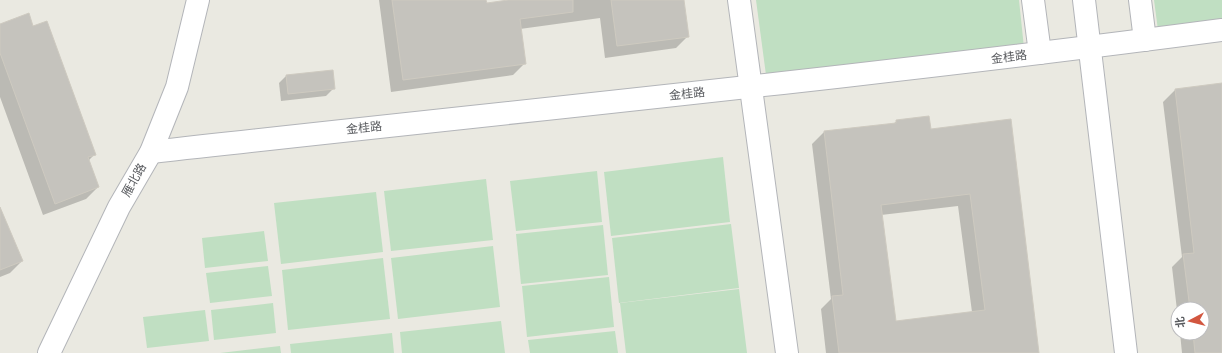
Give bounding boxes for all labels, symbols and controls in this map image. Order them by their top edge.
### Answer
street label: 金桂路 [990,48,1028,66]
street label: 金桂路 [668,85,706,103]
street label: 金桂路 [345,119,383,137]
street label: 雁北路 [119,161,149,199]
north arrow [1170,301,1210,341]
text: 北 [1173,316,1188,328]

